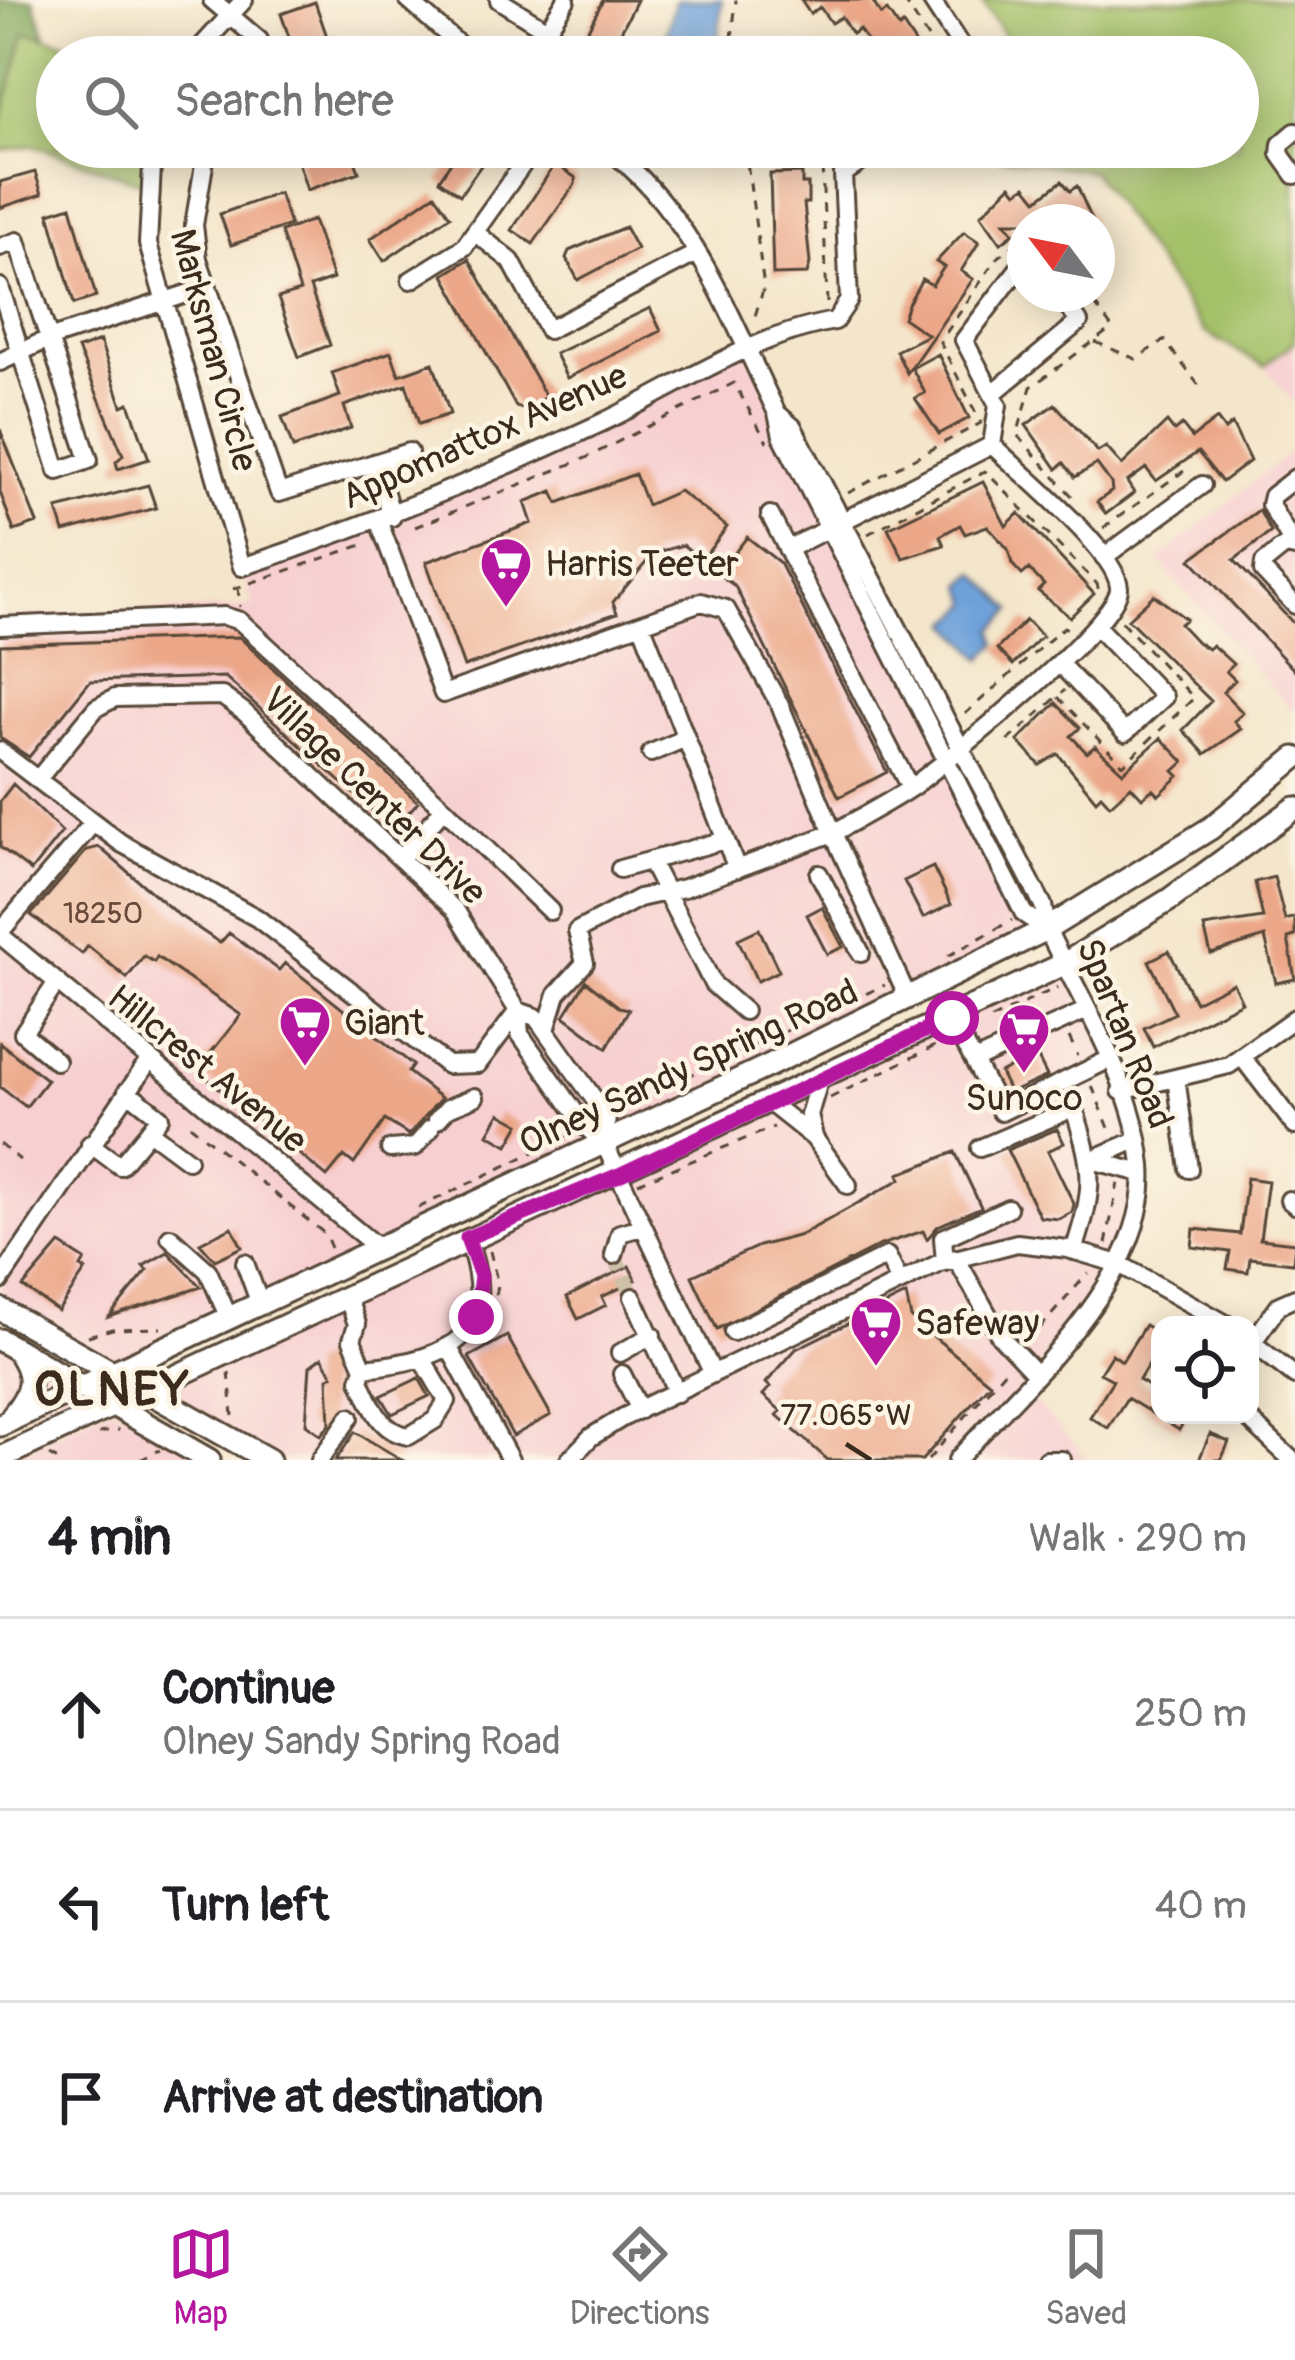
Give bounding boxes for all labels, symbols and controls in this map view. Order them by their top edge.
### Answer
search box [36,36,1259,168]
icon: search [78,69,144,135]
text: Search here [174,74,394,130]
north arrow [1007,204,1115,312]
street label: Marksman Circle [160,225,268,476]
street label: Appomattox Avenue [335,353,635,520]
supermarket icon: Harris Teeter [478,535,534,609]
place label: Harris Teeter [545,542,739,587]
street label: Village Center Drive [252,678,496,915]
house number: 18250 [63,895,143,932]
street label: Spartan Road [1066,932,1183,1135]
street label: Olney Sandy Spring Road [512,969,865,1166]
street label: Hillcrest Avenue [98,975,316,1163]
route start [925,991,979,1045]
supermarket icon: Giant [277,994,333,1068]
place label: Giant [344,1001,425,1046]
supermarket icon: Sunoco [996,1001,1052,1075]
place label: Sunoco [965,1076,1083,1121]
route end [449,1290,503,1344]
supermarket icon: Safeway [848,1294,904,1368]
place label: Safeway [915,1301,1039,1346]
map controls [1151,1316,1259,1424]
button: locate [1151,1316,1259,1424]
district label: OLNEY [34,1360,192,1420]
text: 77.065°W [780,1397,912,1434]
text: 4 min [48,1506,171,1570]
text: Walk · 290 m [1029,1514,1247,1563]
text: Continue [162,1661,335,1717]
icon: ahead [48,1681,114,1747]
text: 250 m [1134,1689,1247,1738]
text: Olney Sandy Spring Road [162,1717,561,1766]
icon: left [48,1873,114,1939]
text: Turn left [162,1878,329,1934]
text: 40 m [1155,1881,1247,1930]
icon: arrive [48,2065,114,2131]
text: Arrive at destination [162,2070,543,2126]
tab: Map [168,2221,234,2334]
tab: Directions [570,2221,710,2334]
tab: Saved [1045,2221,1127,2334]

